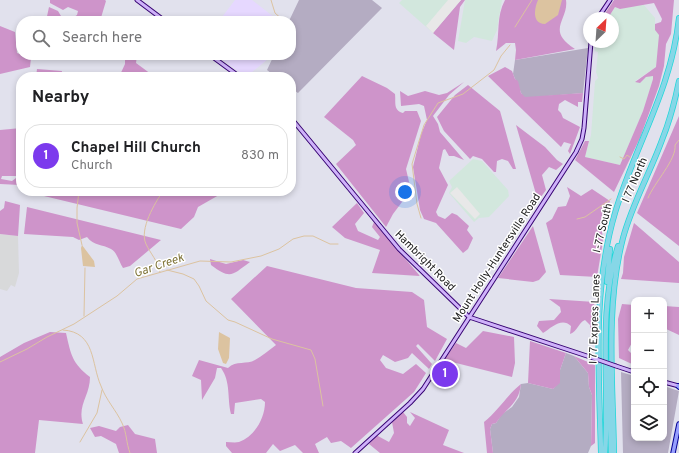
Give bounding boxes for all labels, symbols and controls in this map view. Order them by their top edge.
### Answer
north arrow [583,12,619,48]
search box [16,16,296,60]
icon: search [30,27,52,49]
text: Search here [62,29,142,48]
text: Nearby [32,87,89,109]
text: Chapel Hill Church [71,139,201,158]
text: 1 [43,148,49,164]
text: 830 m [241,148,279,164]
street label: I 77 North [619,155,651,205]
text: Church [71,158,113,174]
your location [395,182,415,202]
street label: Mount Holly-Huntersville Road [450,191,544,325]
street label: I-77 South [590,202,616,254]
street label: Hambright Road [392,228,458,294]
water label: Gar Creek [132,250,187,282]
street label: I 77 Express Lanes [586,274,604,364]
map controls [631,297,667,441]
button: + [631,297,667,333]
button: − [631,333,667,369]
pin: 1 [432,359,458,389]
button: locate [631,369,667,405]
button: layers [631,405,667,441]

